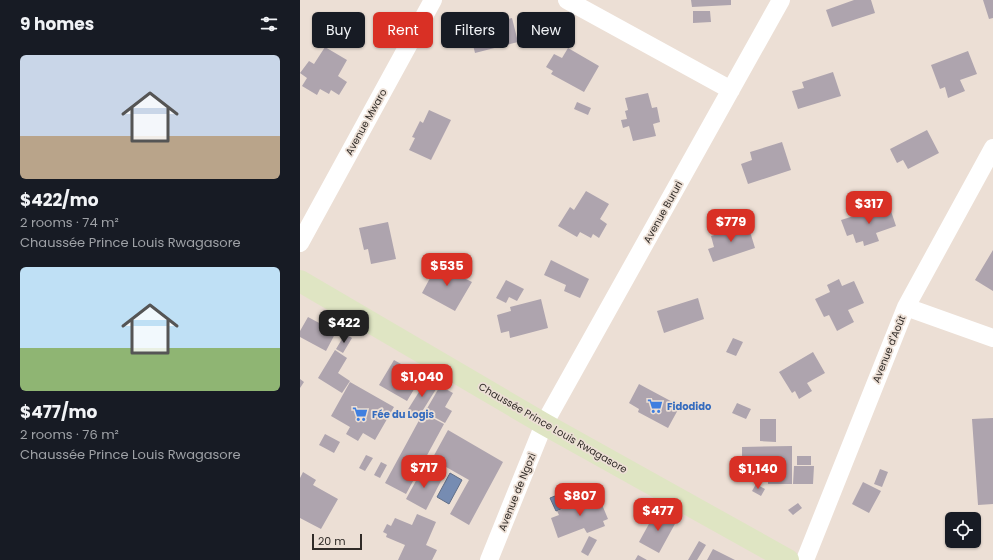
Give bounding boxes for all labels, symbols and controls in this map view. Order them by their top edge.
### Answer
text: 9 homes [20,12,94,36]
chip: Buy [312,12,365,48]
chip: Rent [373,12,433,48]
chip: Filters [441,12,509,48]
chip: New [517,12,575,48]
icon: filters [258,13,280,35]
icon: home [114,81,186,153]
street label: Avenue Mwaro [342,86,390,158]
street label: Avenue Bururi [640,178,686,246]
text: $422/mo [20,188,99,212]
pin: $317 [845,191,893,225]
text: $317 [855,194,883,213]
pin: $779 [707,209,755,243]
text: $779 [716,212,746,231]
text: 2 rooms · 74 m² [20,213,119,232]
text: Chaussée Prince Louis Rwagasore [20,233,241,252]
pin: $535 [423,253,471,287]
text: $535 [430,256,464,275]
icon: home [114,293,186,365]
pin: $422 [320,310,368,344]
text: $422 [328,313,360,332]
street label: Avenue d'Août [869,313,910,385]
pin: $1,040 [389,364,455,398]
text: $1,040 [401,367,443,386]
street label: Chaussée Prince Louis Rwagasore [476,379,630,477]
supermarket icon: Fidodido [646,397,664,415]
place label: Fidodido [667,399,712,414]
text: $477/mo [20,400,97,424]
supermarket icon: Fée du Logis [351,405,369,423]
place label: Fée du Logis [372,407,434,422]
text: 2 rooms · 76 m² [20,425,119,444]
text: Chaussée Prince Louis Rwagasore [20,445,241,464]
street label: Avenue de Ngozi [494,451,540,533]
pin: $717 [400,455,448,489]
pin: $1,140 [725,456,791,490]
text: $717 [410,458,438,477]
text: $1,140 [738,459,778,478]
pin: $807 [556,483,604,517]
text: $807 [564,486,596,505]
pin: $477 [634,498,682,532]
text: $477 [642,501,674,520]
map controls [945,512,981,548]
button: locate [945,512,981,548]
scale bar [312,532,362,551]
text: 20 m [318,533,346,549]

